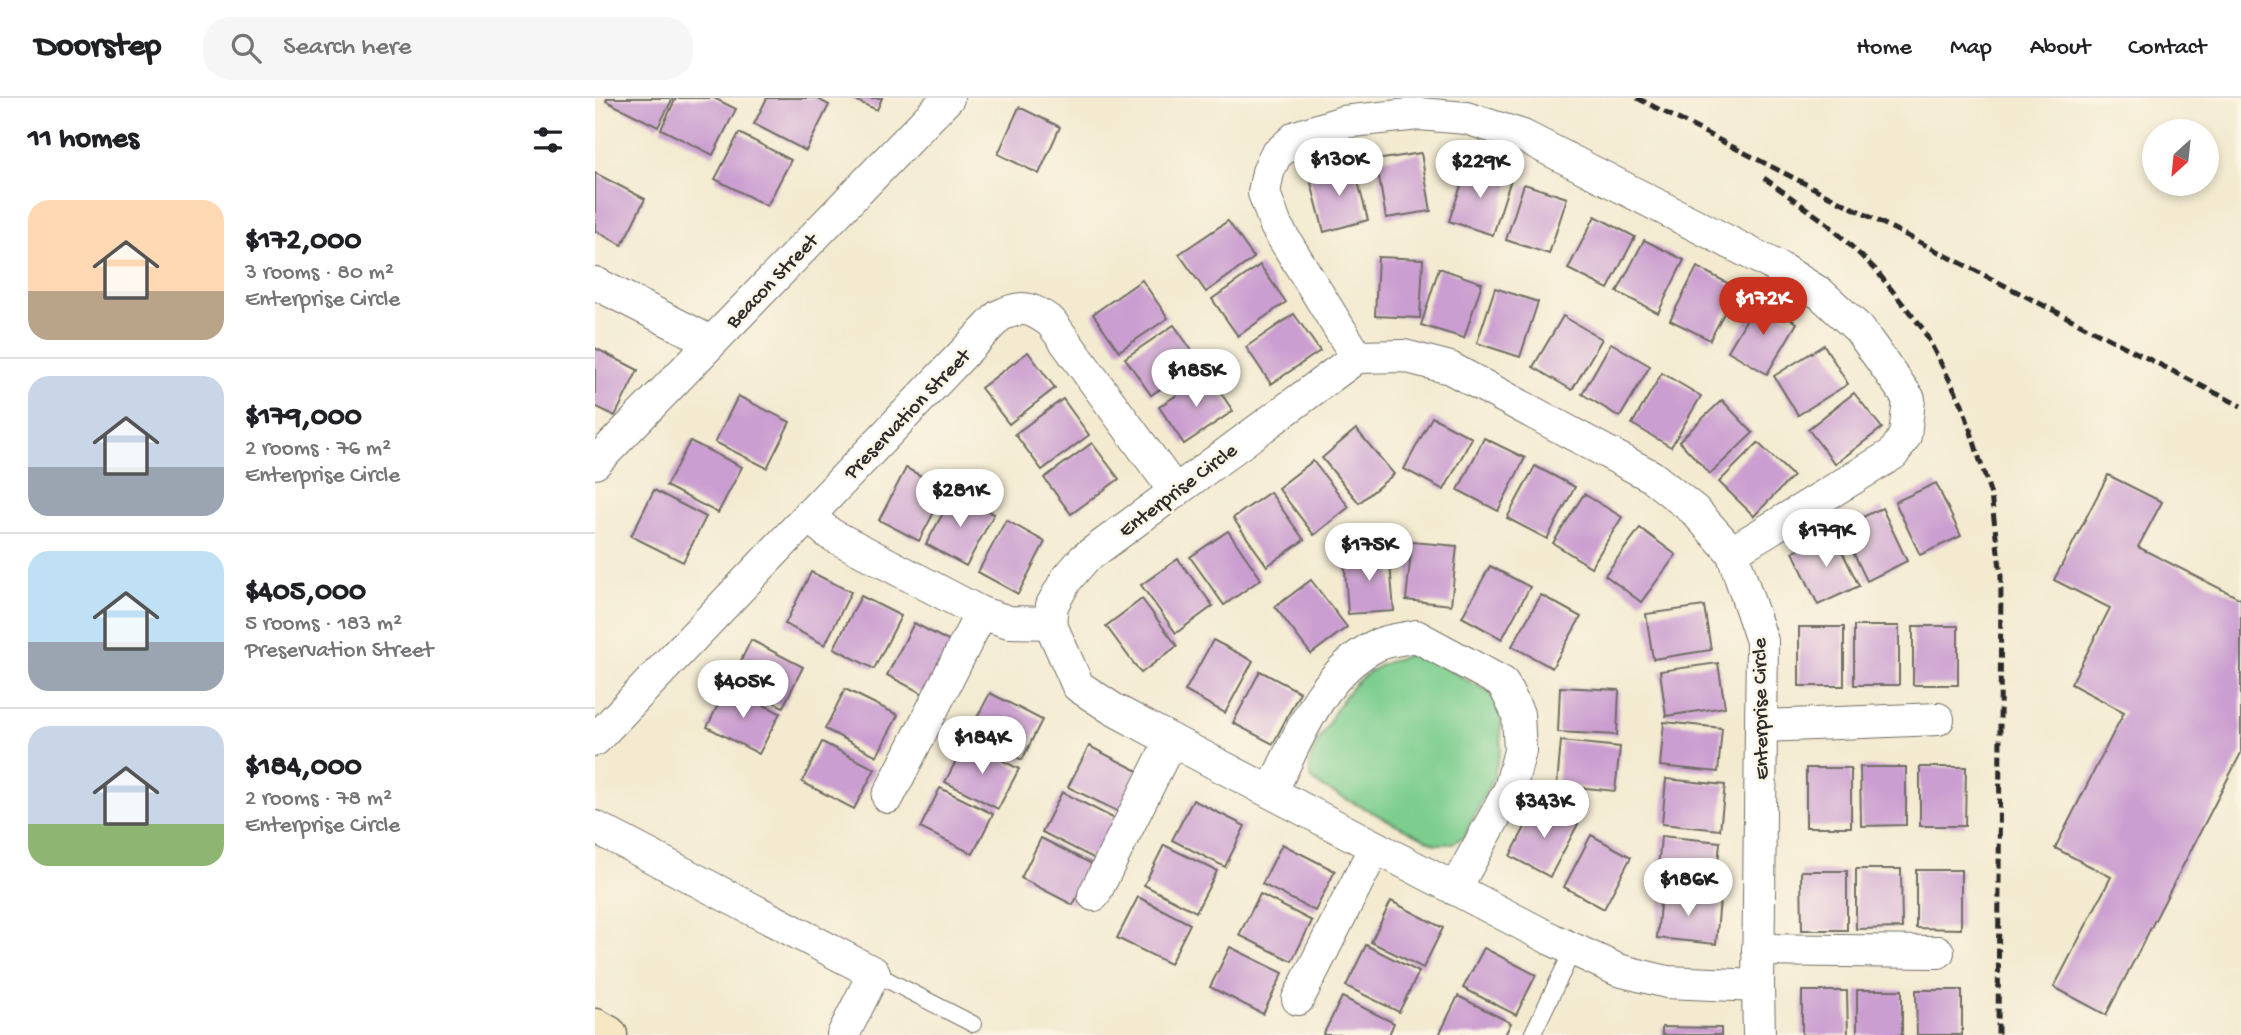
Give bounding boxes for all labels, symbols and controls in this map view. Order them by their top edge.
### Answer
search box [203,17,693,80]
text: Doorstep [35,29,161,67]
icon: search [227,29,265,67]
text: Search here [283,33,411,64]
text: Home [1856,34,1912,63]
text: Map [1950,34,1992,63]
text: About [2030,34,2090,63]
text: Contact [2128,34,2206,63]
north arrow [2142,119,2219,196]
map controls [2142,119,2219,196]
icon: filters [529,121,567,159]
text: 11 homes [28,123,139,158]
pin: $130K [1290,139,1388,198]
pin: $229K [1431,140,1529,200]
text: $130K [1310,147,1368,174]
text: $229K [1451,149,1509,176]
text: $172,000 [245,225,361,260]
icon: home [84,228,168,312]
street label: Beacon Street [721,228,827,336]
text: 3 rooms · 80 m² [245,260,394,287]
pin: $172K [1714,278,1812,337]
text: $172K [1735,286,1791,313]
text: Enterprise Circle [245,287,400,314]
street label: Preservation Street [839,343,979,487]
pin: $185K [1147,350,1245,409]
text: $185K [1168,358,1224,385]
text: $179,000 [245,401,362,436]
icon: home [84,404,168,488]
text: 2 rooms · 76 m² [245,436,391,463]
street label: Enterprise Circle [1115,438,1244,544]
text: Enterprise Circle [245,463,400,490]
pin: $281K [911,470,1009,529]
text: $281K [932,478,988,505]
pin: $179K [1777,510,1875,569]
text: $179K [1798,518,1854,545]
pin: $175K [1320,524,1418,583]
text: $175K [1341,532,1397,559]
text: $405,000 [245,576,366,611]
icon: home [84,579,168,663]
text: 5 rooms · 183 m² [245,611,402,638]
street label: Enterprise Circle [1749,637,1776,780]
text: Preservation Street [245,638,433,665]
pin: $405K [694,660,792,720]
text: $405K [713,669,773,696]
pin: $184K [933,716,1031,776]
text: $184K [954,725,1010,752]
text: $184,000 [245,751,362,786]
icon: home [84,754,168,838]
pin: $343K [1495,780,1593,840]
text: 2 rooms · 78 m² [245,786,392,813]
text: $343K [1515,789,1573,816]
text: Enterprise Circle [245,813,400,840]
pin: $186K [1639,858,1737,918]
text: $186K [1660,867,1716,894]

